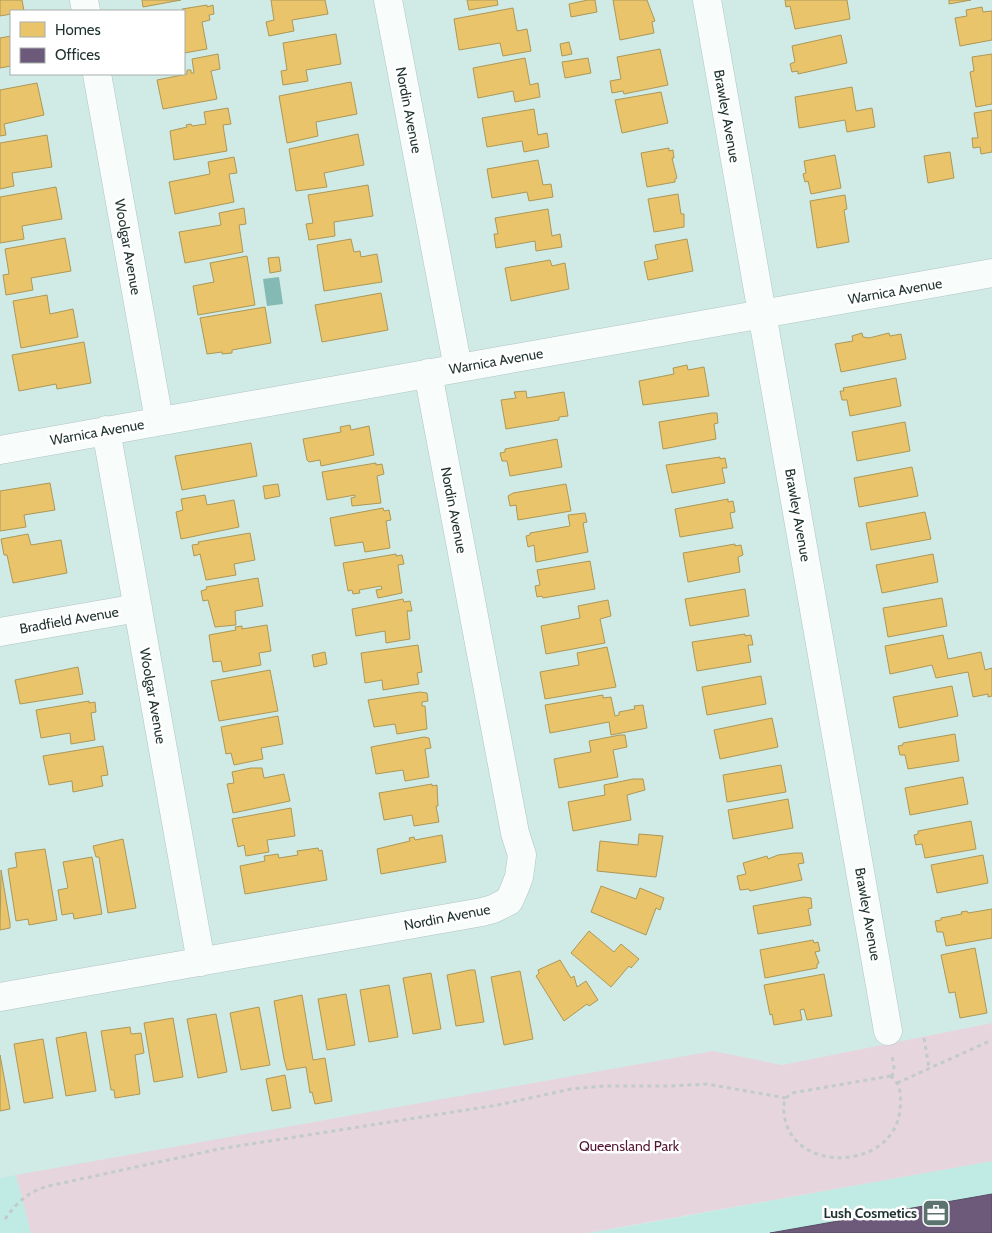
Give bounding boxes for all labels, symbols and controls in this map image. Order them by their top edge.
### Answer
legend [10,10,185,75]
text: Homes [55,21,101,39]
text: Offices [55,46,100,64]
street label: Nordin Avenue [392,65,426,155]
street label: Brawley Avenue [710,68,744,164]
street label: Woolgar Avenue [111,198,145,296]
street label: Warnica Avenue [847,274,943,308]
street label: Warnica Avenue [448,344,544,378]
street label: Warnica Avenue [49,415,145,449]
street label: Nordin Avenue [437,465,471,555]
street label: Brawley Avenue [781,467,815,563]
street label: Bradfield Avenue [18,602,120,638]
street label: Woolgar Avenue [136,647,170,745]
street label: Brawley Avenue [851,866,885,962]
street label: Nordin Avenue [402,900,492,934]
park label: Queensland Park [579,1137,680,1155]
office icon: Lush Cosmetics [921,1198,951,1228]
place label: Lush Cosmetics [823,1204,917,1222]

